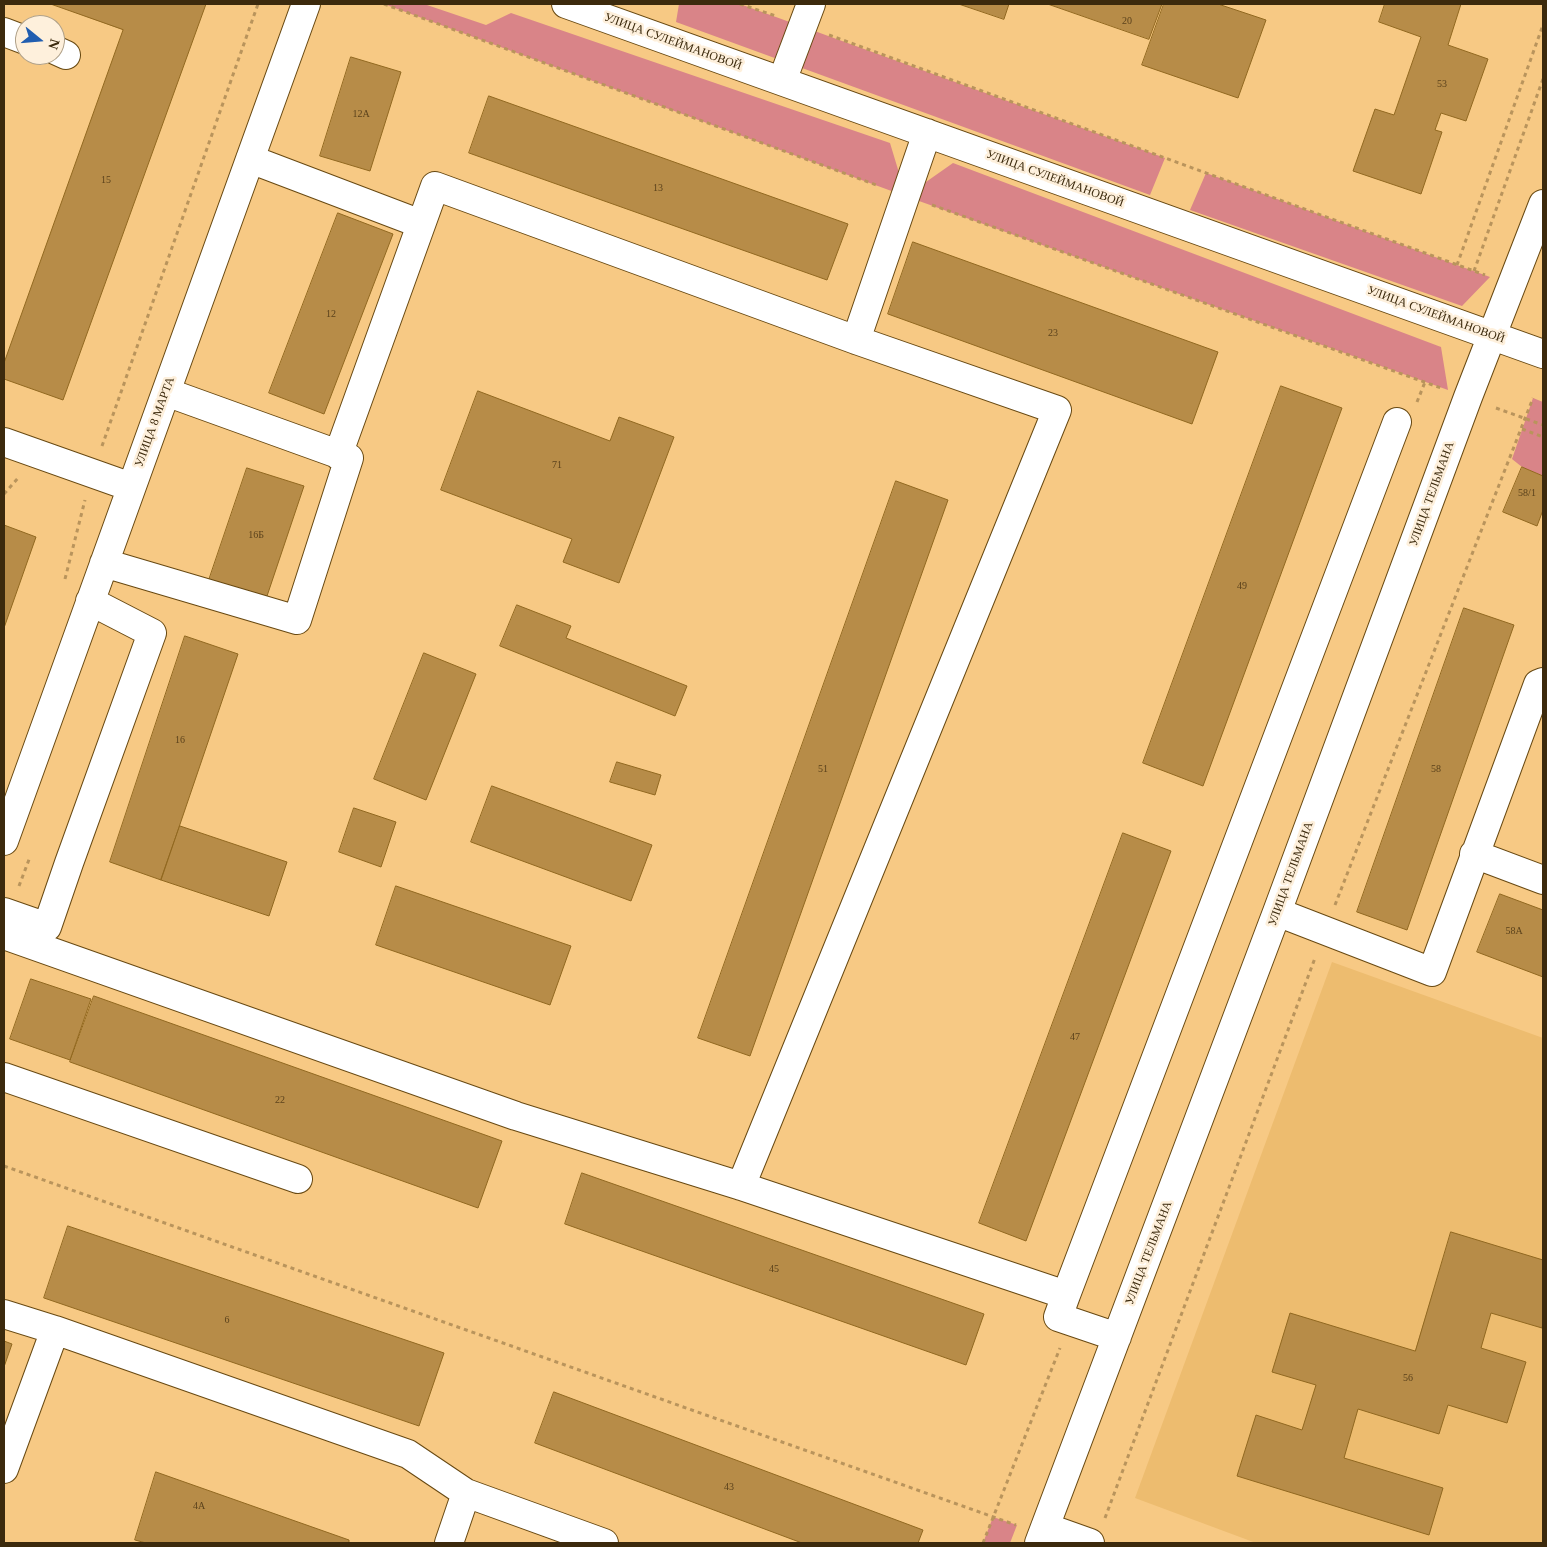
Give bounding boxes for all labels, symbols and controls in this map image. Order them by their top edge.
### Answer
street label: УЛИЦА СУЛЕЙМАНОВОЙ [602,10,744,74]
north arrow [15,15,65,65]
house number: 20 [1122,15,1132,27]
text: N [45,37,63,51]
house number: 53 [1437,78,1447,90]
house number: 12А [352,108,370,120]
street label: УЛИЦА СУЛЕЙМАНОВОЙ [984,147,1126,211]
house number: 15 [101,174,111,186]
house number: 13 [653,182,663,194]
street label: УЛИЦА СУЛЕЙМАНОВОЙ [1365,283,1507,347]
house number: 12 [326,308,336,320]
house number: 23 [1048,327,1058,339]
street label: УЛИЦА 8 МАРТА [132,375,178,469]
street label: УЛИЦА ТЕЛЬМАНА [1406,440,1458,548]
house number: 71 [552,459,562,471]
house number: 58/1 [1518,487,1536,499]
house number: 16Б [248,529,264,541]
house number: 49 [1237,580,1247,592]
house number: 16 [175,734,185,746]
house number: 51 [818,763,828,775]
house number: 58 [1431,763,1441,775]
street label: УЛИЦА ТЕЛЬМАНА [1265,820,1317,928]
house number: 58А [1505,925,1523,937]
house number: 47 [1070,1031,1080,1043]
house number: 22 [275,1094,285,1106]
street label: УЛИЦА ТЕЛЬМАНА [1123,1199,1175,1307]
house number: 45 [769,1263,779,1275]
house number: 6 [224,1314,230,1326]
house number: 56 [1403,1372,1413,1384]
house number: 43 [724,1481,734,1493]
house number: 4А [193,1500,205,1512]

